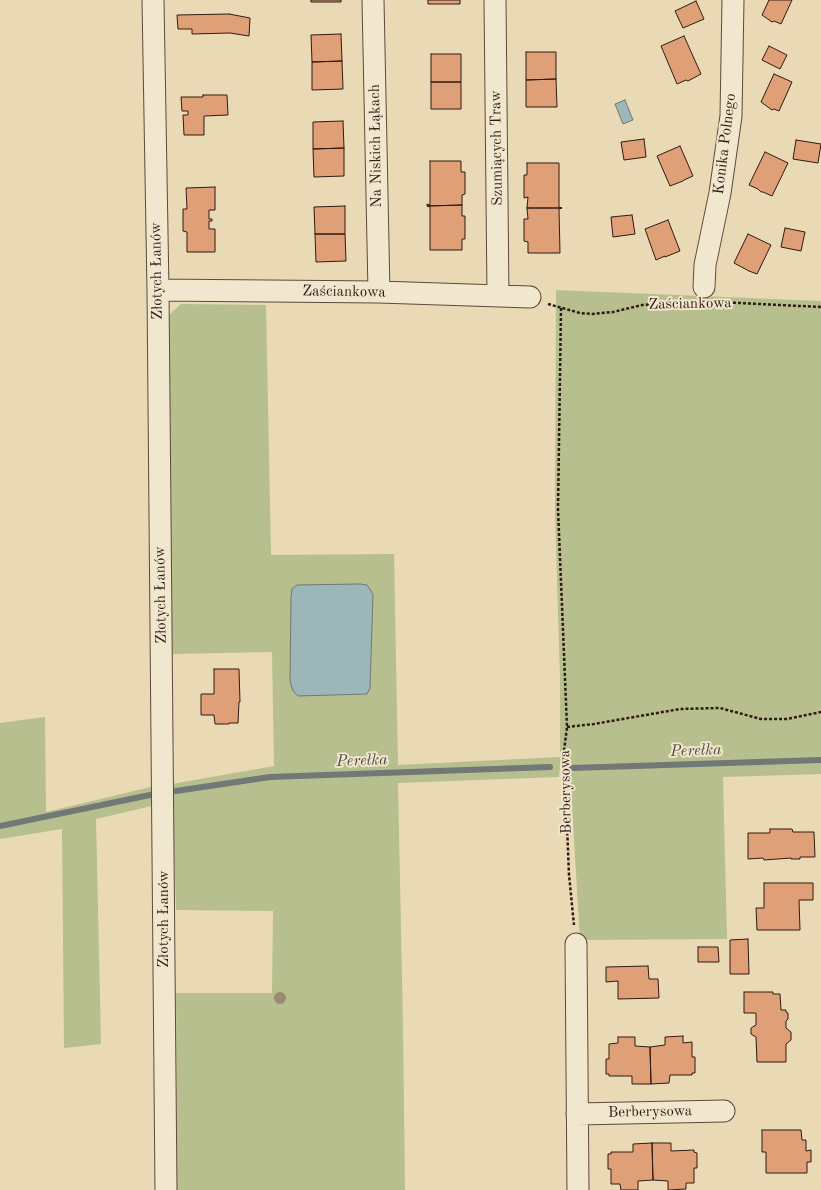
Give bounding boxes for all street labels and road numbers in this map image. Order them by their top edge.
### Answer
street label: Na Niskich Łąkach [366,84,386,208]
street label: Szumiących Traw [487,90,507,206]
street label: Konika Polnego [710,92,740,196]
street label: Złotych Łanów [147,222,167,320]
street label: Zaściankowa [302,282,386,302]
street label: Zaściankowa [648,294,732,314]
street label: Złotych Łanów [151,546,171,644]
street label: Berberysowa [556,750,576,834]
street label: Złotych Łanów [155,870,173,968]
street label: Berberysowa [608,1102,692,1122]

